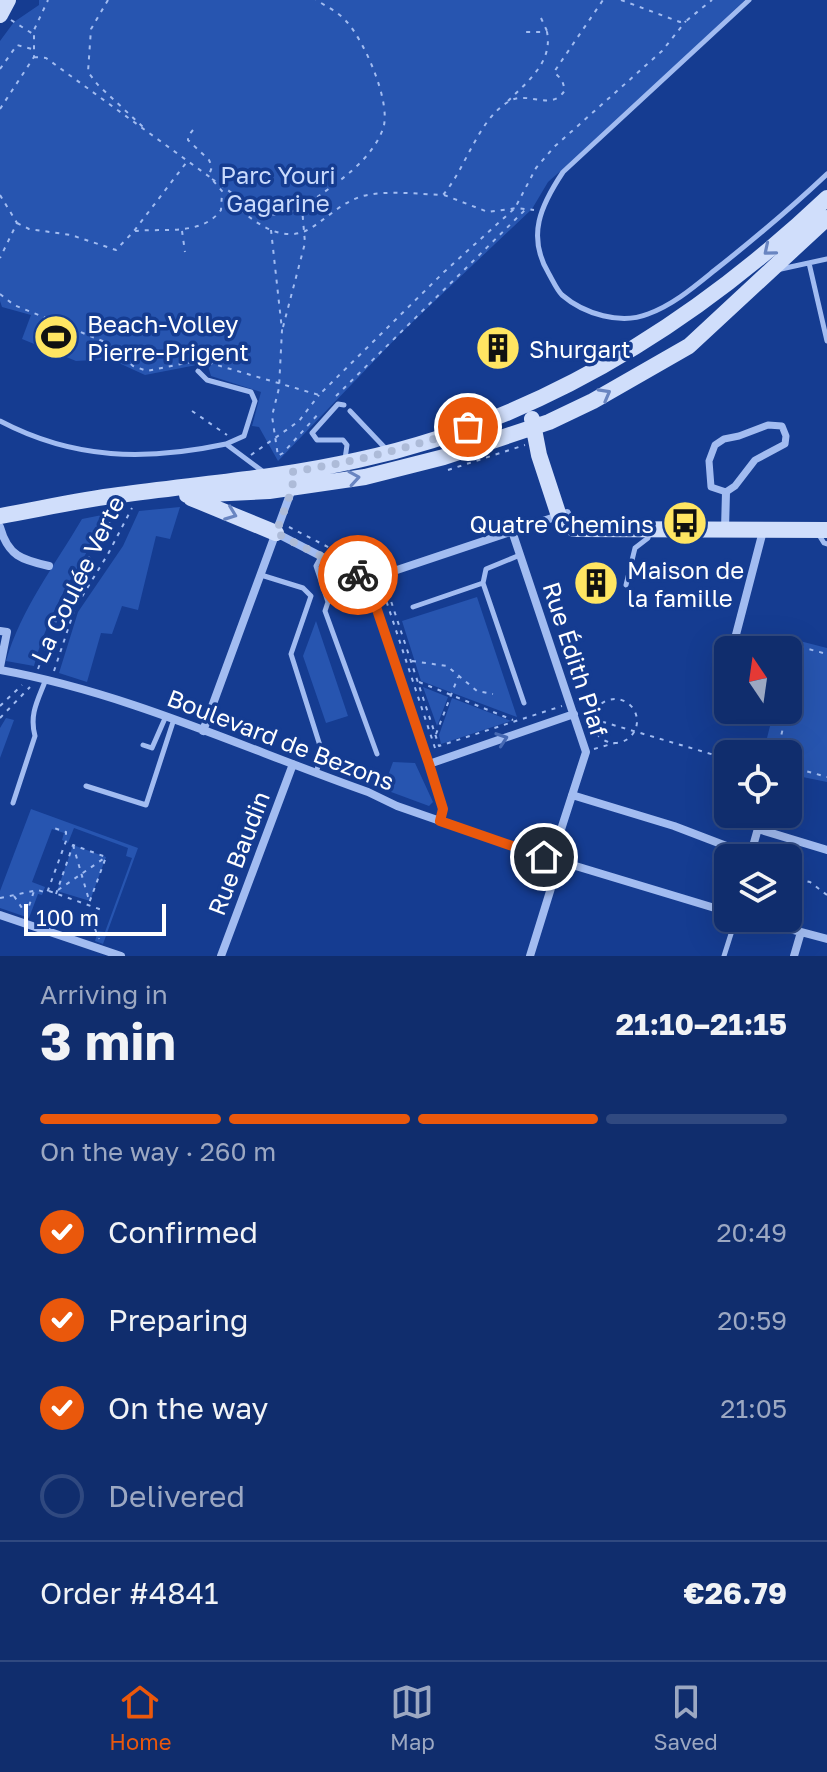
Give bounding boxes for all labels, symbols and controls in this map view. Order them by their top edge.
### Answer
park label: Parc Youri Gagarine [220,160,336,217]
one-way arrow [764,240,779,255]
place label: Beach-Volley Pierre-Prigent [87,309,249,366]
sports icon: Beach-Volley Pierre-Prigent [32,313,80,361]
building icon: Shurgart [474,324,522,372]
place label: Shurgart [529,334,631,363]
one-way arrow [597,388,611,404]
pin [434,393,502,461]
icon: bag [446,405,490,449]
one-way arrow [347,470,361,487]
street label: La Coulée Verte [24,491,130,667]
bus stop icon: Quatre Chemins [661,499,709,547]
one-way arrow [223,504,237,521]
place label: Quatre Chemins [470,509,654,538]
courier [318,535,398,615]
icon: bike [336,553,380,597]
place label: Maison de la famille [627,555,744,612]
building icon: Maison de la famille [572,559,620,607]
street label: Rue Édith Piaf [537,578,615,740]
north arrow [714,636,802,724]
map controls [714,636,802,932]
street label: Boulevard de Bezons [163,682,399,796]
one-way arrow [494,732,508,748]
button: locate [714,740,802,828]
street label: Rue Baudin [201,787,275,919]
pin [510,823,578,891]
icon: home [522,835,566,879]
button: layers [714,844,802,932]
scale bar [24,900,166,936]
text: 100 m [36,904,99,931]
text: Arriving in [40,979,168,1010]
text: 21:10–21:15 [616,1006,787,1042]
text: 3 min [40,1009,176,1071]
text: On the way · 260 m [40,1136,276,1167]
icon: check [40,1210,84,1254]
text: Confirmed [108,1214,258,1250]
text: 20:49 [716,1217,787,1248]
icon: check [40,1298,84,1342]
text: Preparing [108,1302,249,1338]
text: 20:59 [717,1305,787,1336]
icon: check [40,1386,84,1430]
text: On the way [108,1390,268,1426]
text: 21:05 [720,1393,787,1424]
text: Delivered [108,1478,245,1514]
text: Order #4841 [40,1575,219,1611]
text: €26.79 [684,1575,787,1611]
tab: Home [109,1680,171,1755]
tab: Map [390,1680,435,1755]
tab: Saved [653,1680,718,1755]

